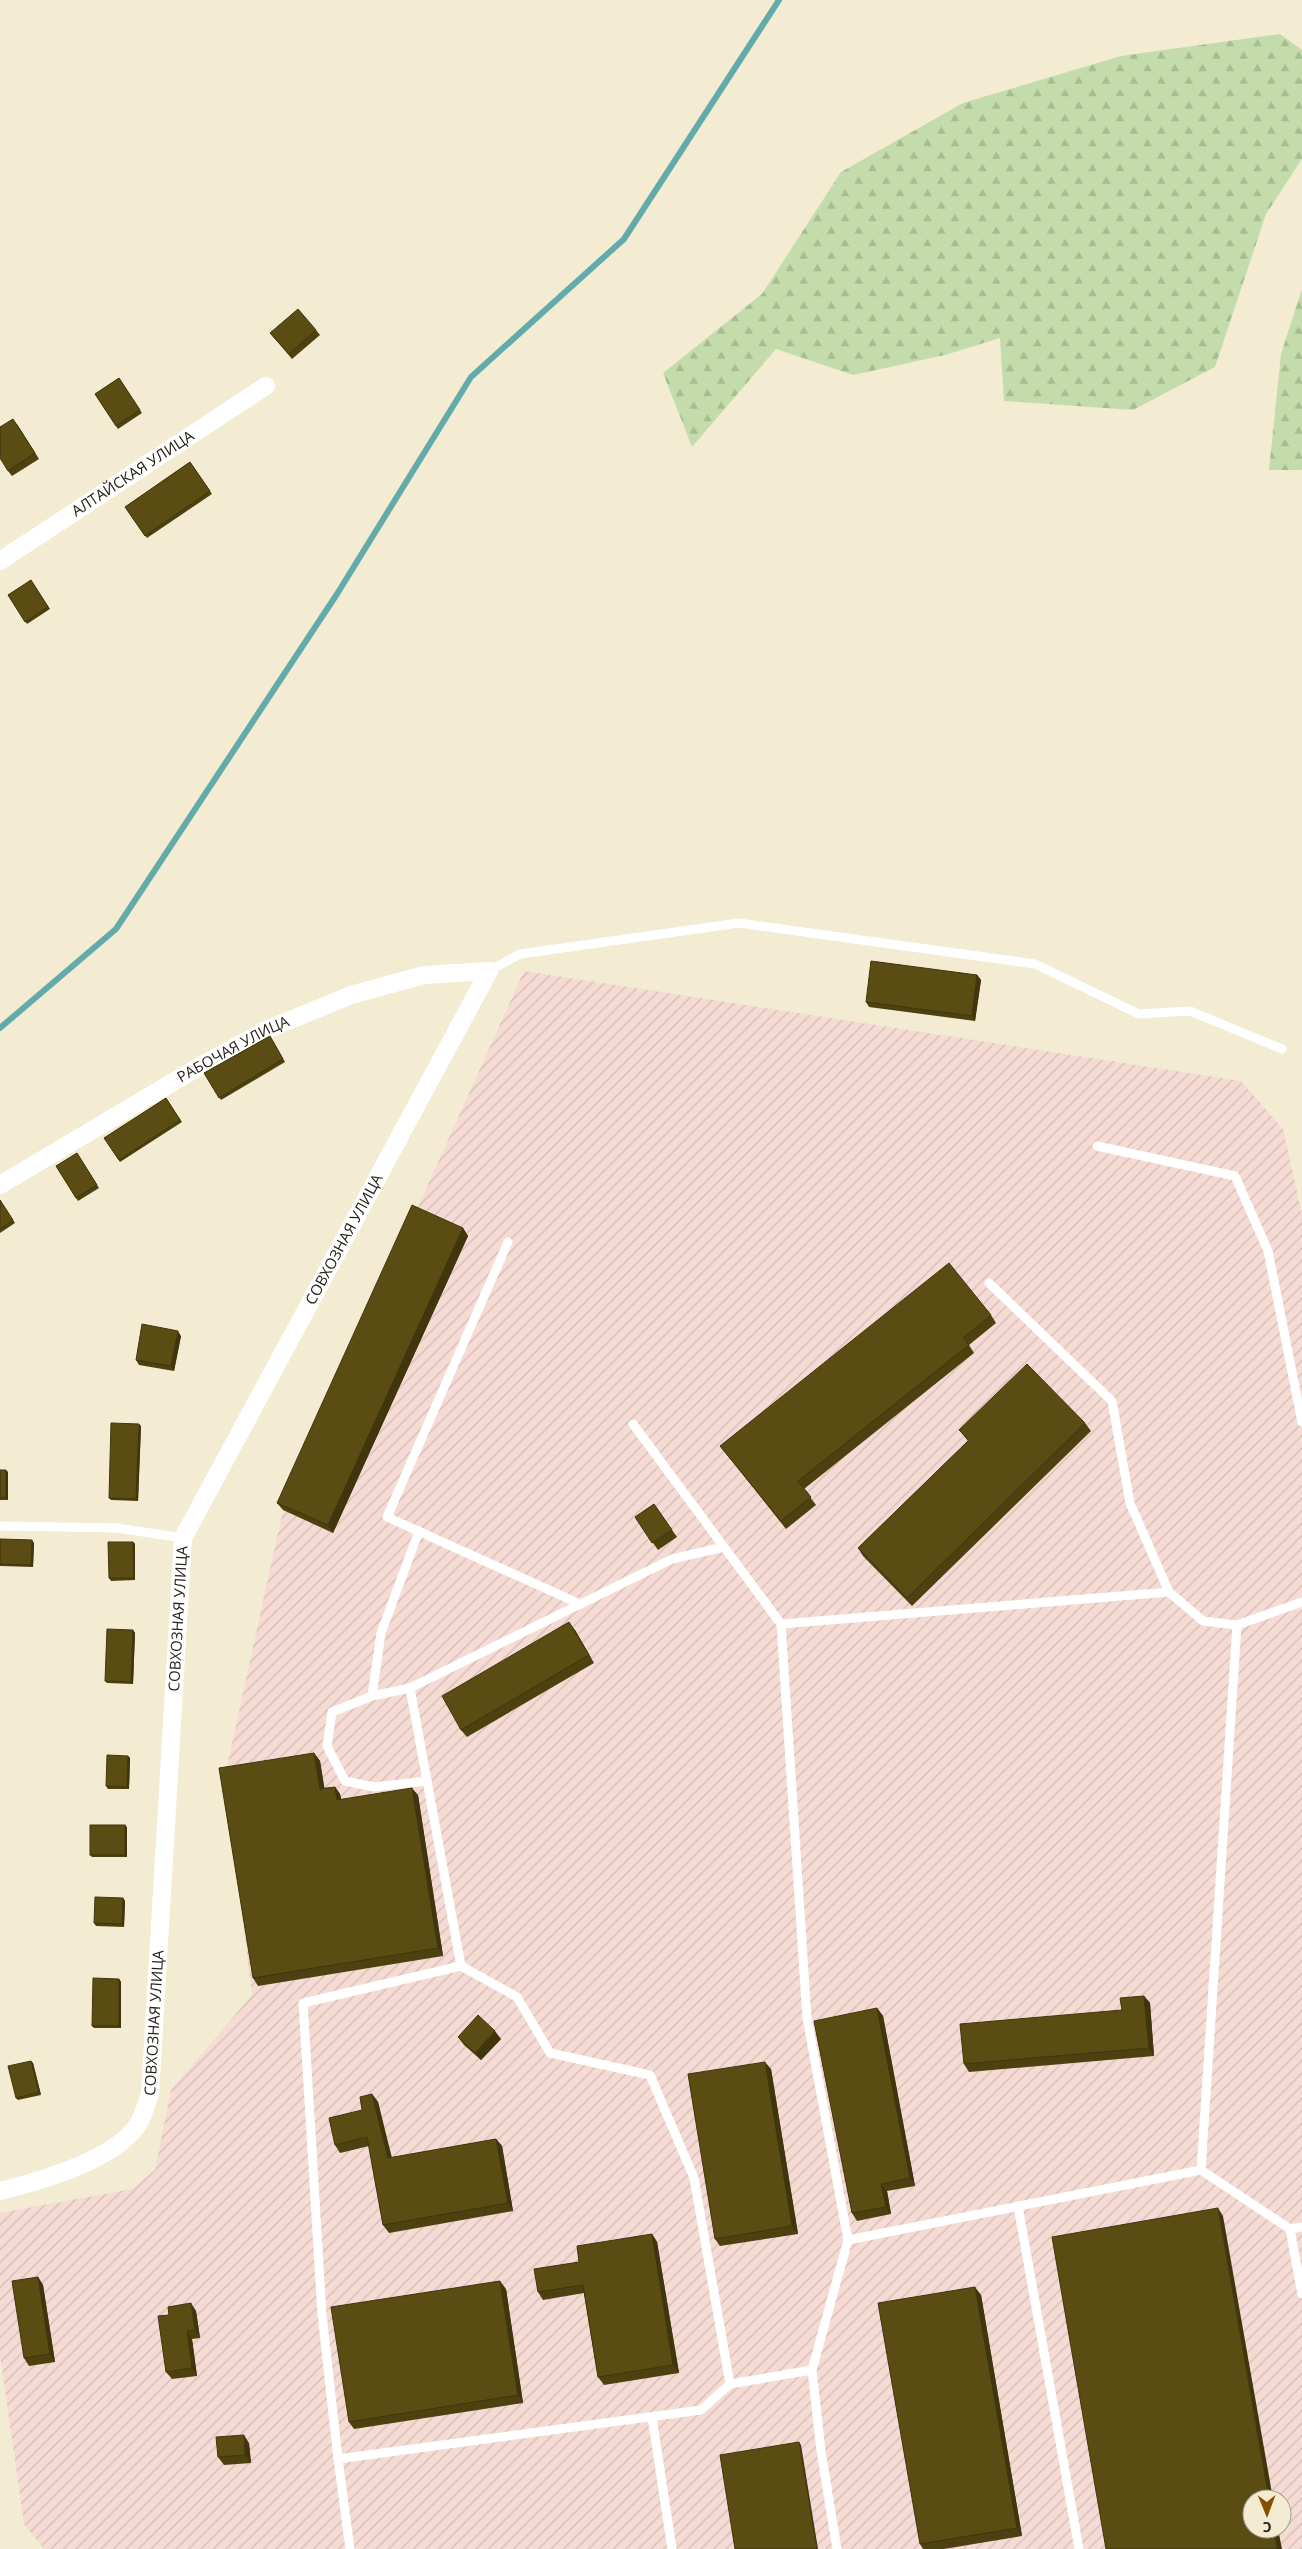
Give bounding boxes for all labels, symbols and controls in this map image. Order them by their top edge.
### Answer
street label: АЛТАЙСКАЯ УЛИЦА [67,425,198,520]
street label: РАБОЧАЯ УЛИЦА [173,1010,292,1087]
street label: СОВХОЗНАЯ УЛИЦА [300,1170,387,1308]
street label: СОВХОЗНАЯ УЛИЦА [163,1545,192,1692]
street label: СОВХОЗНАЯ УЛИЦА [139,1949,168,2096]
north arrow [1242,2489,1292,2539]
text: С [1263,2518,1272,2537]

